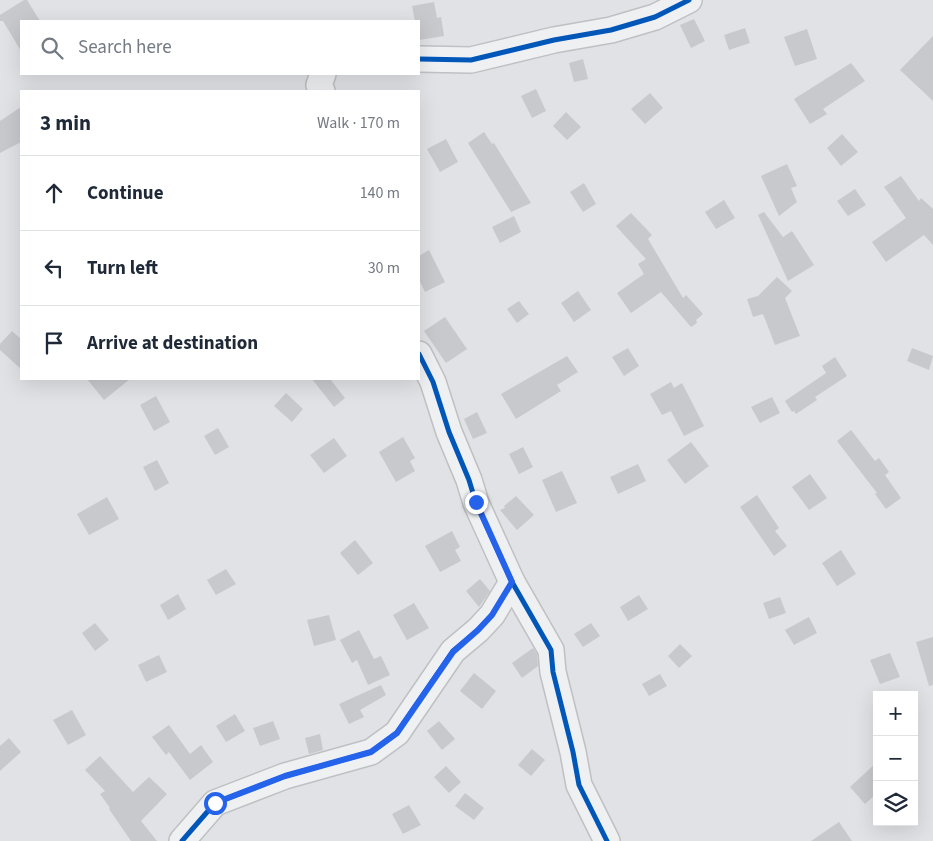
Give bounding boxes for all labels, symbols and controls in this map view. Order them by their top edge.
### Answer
search box [20,20,420,75]
icon: search [38,34,66,62]
text: Search here [78,34,172,61]
text: 3 min [40,108,91,138]
text: Walk · 170 m [317,112,400,134]
icon: ahead [40,179,68,207]
text: Continue [87,180,164,207]
text: 140 m [360,182,400,204]
icon: left [40,254,68,282]
text: Turn left [87,255,158,282]
text: 30 m [368,257,400,279]
icon: arrive [40,329,68,357]
text: Arrive at destination [87,330,258,357]
route end [465,491,488,514]
map controls [873,691,918,826]
button: + [873,691,918,736]
button: − [873,736,918,781]
button: layers [873,781,918,826]
route start [204,792,227,815]

